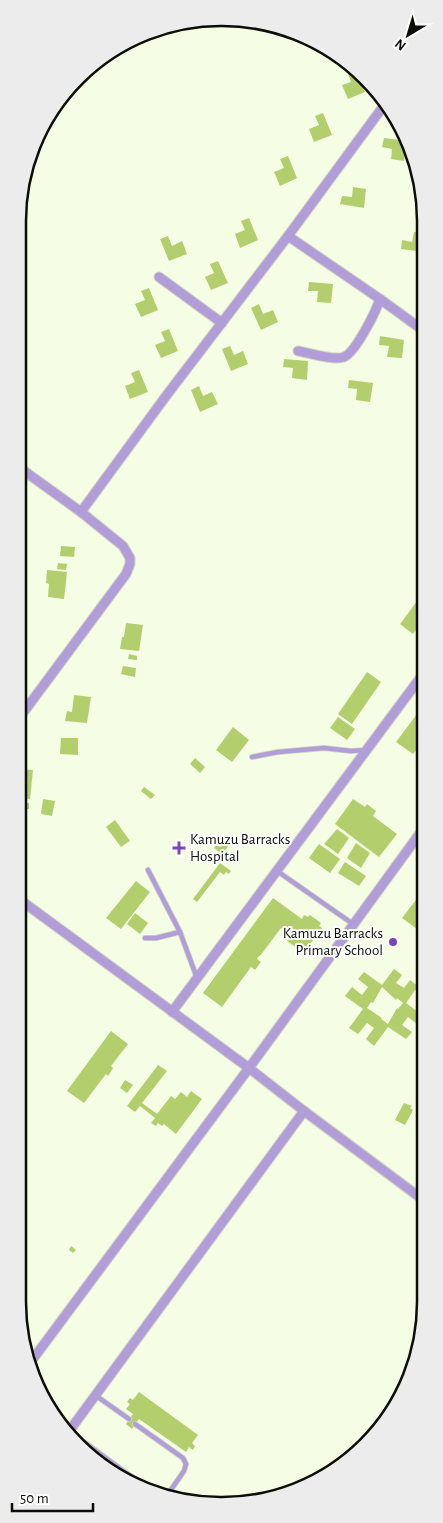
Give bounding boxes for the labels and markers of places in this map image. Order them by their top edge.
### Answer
place label: Kamuzu Barracks Hospital [190,832,290,864]
marker: Kamuzu Barracks Hospital [172,841,186,855]
place label: Kamuzu Barracks Primary School [283,926,383,958]
marker: Kamuzu Barracks Primary School [387,936,399,948]

